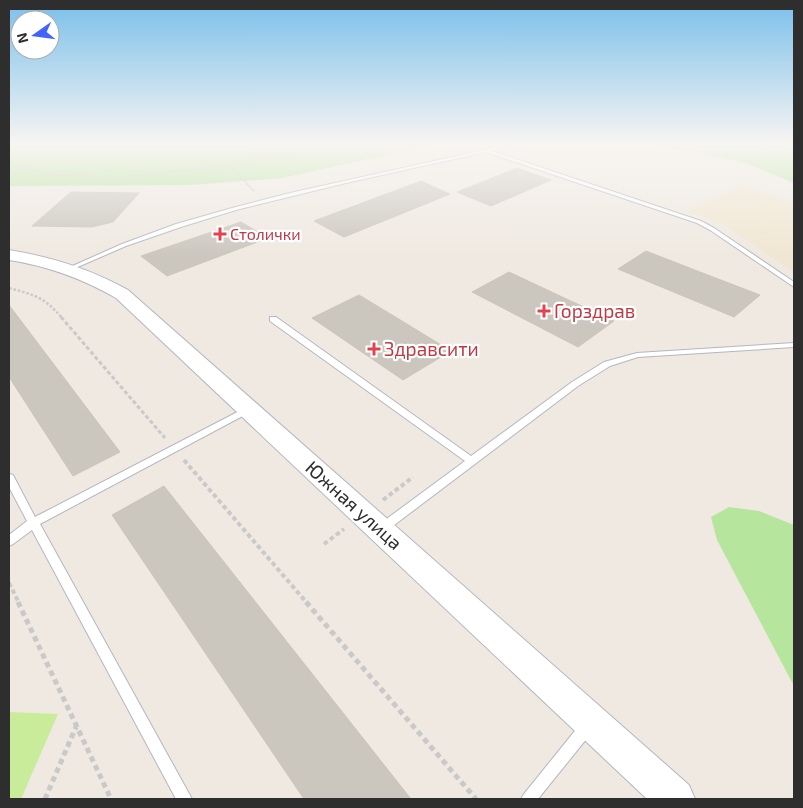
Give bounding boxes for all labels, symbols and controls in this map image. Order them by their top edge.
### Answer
north arrow [10,10,60,60]
text: N [12,31,31,45]
place label: Столички [230,224,301,243]
marker: Столички [214,228,226,240]
place label: Горздрав [554,299,635,322]
marker: Горздрав [538,305,550,317]
place label: Здравсити [384,337,479,360]
marker: Здравсити [368,343,380,355]
street label: Южная улица [301,455,407,555]

